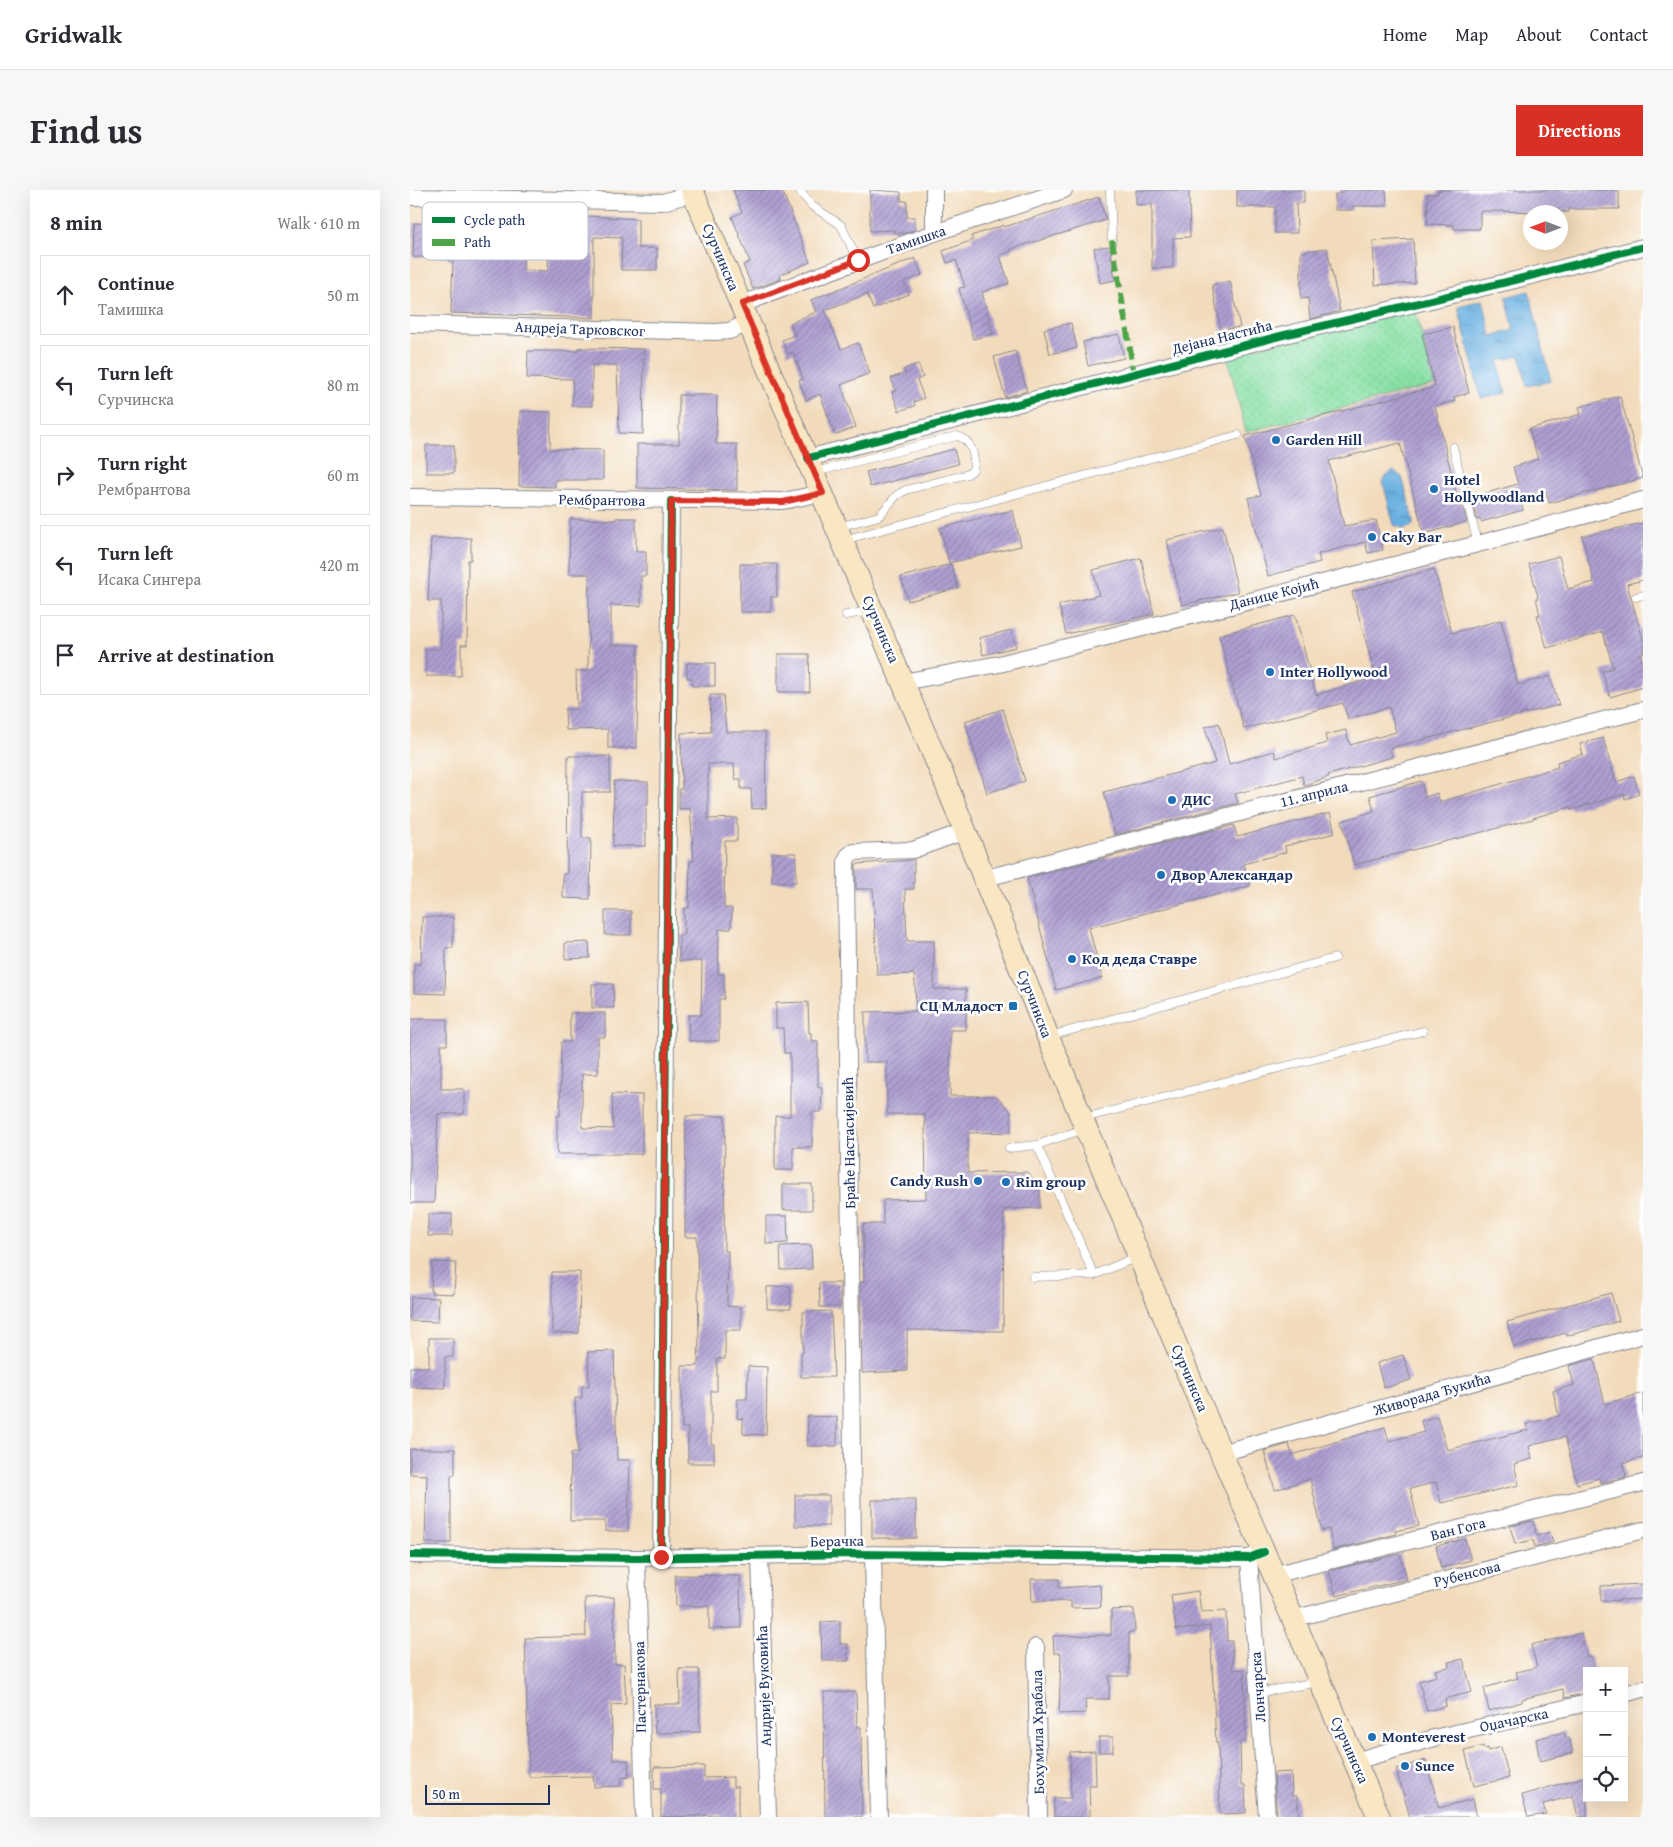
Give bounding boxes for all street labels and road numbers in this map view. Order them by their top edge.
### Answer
street label: Тамишка [883,219,949,259]
street label: Сурчинска [698,220,745,294]
street label: Дејана Настића [1169,314,1275,359]
street label: Андреја Тарковског [514,316,646,341]
street label: Рембрантова [558,488,646,511]
street label: Данице Којић [1226,572,1321,615]
street label: Сурчинска [858,592,905,666]
street label: 11. априла [1278,775,1351,812]
street label: Сурчинска [1013,967,1058,1042]
street label: Браће Настасијевић [837,1076,860,1209]
street label: Сурчинска [1167,1341,1214,1415]
street label: Живорада Ђукића [1370,1366,1494,1421]
street label: Ван Гога [1428,1511,1488,1545]
street label: Берачка [810,1530,865,1551]
street label: Рубенсова [1431,1555,1503,1592]
street label: Андрије Вуковића [751,1624,776,1747]
street label: Пастернакова [628,1640,651,1733]
street label: Лончарска [1244,1650,1270,1723]
street label: Бохумила Храбала [1026,1669,1049,1794]
street label: Оџачарска [1478,1702,1551,1737]
street label: Сурчинска [1326,1713,1375,1787]

